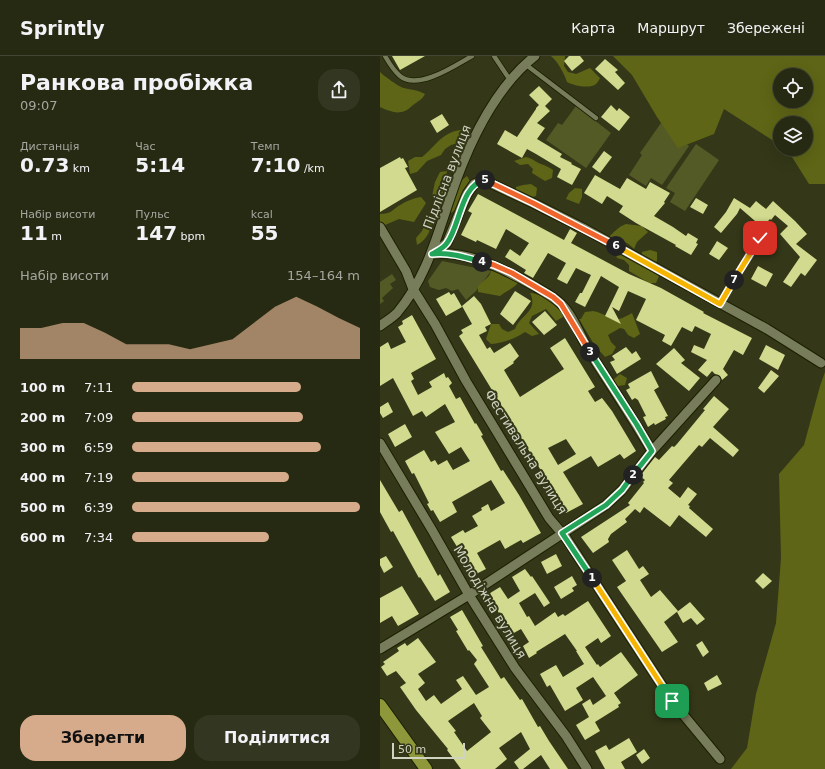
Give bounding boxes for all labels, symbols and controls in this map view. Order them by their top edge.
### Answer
text: Sprintly [20,17,105,39]
text: Карта [571,20,615,36]
text: Маршрут [637,20,705,36]
text: Збережені [727,20,805,36]
map controls [773,68,813,156]
button: locate [773,68,813,108]
button: share [318,69,360,111]
text: Ранкова пробіжка [20,70,253,95]
text: 09:07 [20,98,57,113]
button: layers [773,116,813,156]
street label: Підлісна вулиця [420,123,474,231]
text: Дистанція [20,140,79,153]
text: Час [135,140,156,153]
text: Темп [251,140,280,153]
text: 0.73 [20,153,69,177]
text: 5:14 [135,153,185,177]
text: 7:10 [251,153,300,177]
text: km [69,162,90,175]
text: /km [300,162,325,175]
pin: 5 [475,170,495,190]
text: 5 [481,173,489,186]
text: Набір висоти [20,208,95,221]
text: Пульс [135,208,170,221]
text: kcal [251,208,273,221]
text: 11 [20,221,48,245]
text: 147 [135,221,177,245]
text: 55 [251,221,279,245]
pin [743,221,777,255]
icon: check [749,227,771,249]
text: m [48,230,62,243]
text: bpm [177,230,205,243]
pin: 6 [606,236,626,256]
text: 6 [612,239,620,252]
pin: 4 [472,252,492,272]
text: 4 [478,255,486,268]
text: Набір висоти [20,268,109,283]
text: 154–164 m [287,268,360,283]
pin: 7 [724,270,744,290]
text: 7 [730,273,738,286]
pin: 3 [580,342,600,362]
text: 3 [586,345,594,358]
text: 100 m [20,380,65,395]
text: 7:11 [84,380,113,395]
street label: Фестивальна вулиця [482,387,570,517]
text: 200 m [20,410,65,425]
text: 7:09 [84,410,113,425]
text: 300 m [20,440,65,455]
text: 6:59 [84,440,113,455]
pin: 2 [623,465,643,485]
text: 2 [629,468,637,481]
text: 400 m [20,470,65,485]
text: 7:19 [84,470,113,485]
text: 500 m [20,500,65,515]
text: 6:39 [84,500,113,515]
text: 600 m [20,530,65,545]
text: 7:34 [84,530,113,545]
street label: Молодіжна вулиця [450,543,530,661]
pin: 1 [582,568,602,588]
text: 1 [588,571,596,584]
pin [655,684,689,718]
icon: arrive [661,690,683,712]
button: Зберегти [20,715,186,761]
button: Поділитися [194,715,360,761]
scale bar [392,741,465,760]
text: 50 m [398,743,426,756]

